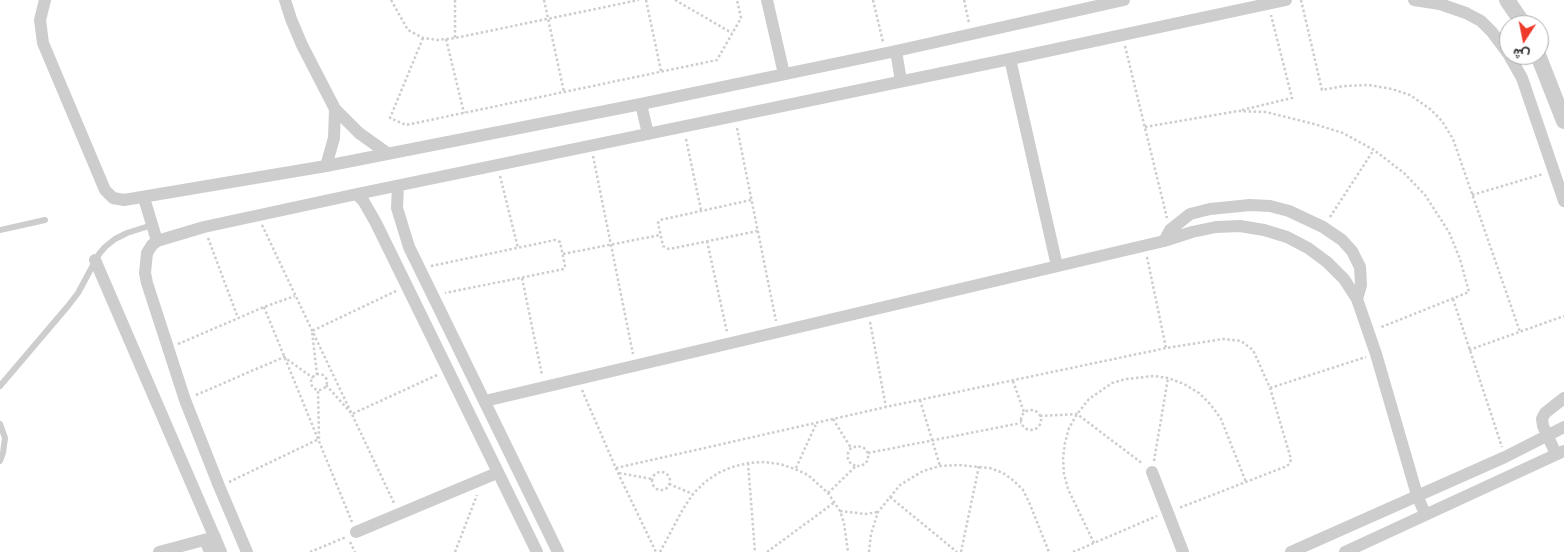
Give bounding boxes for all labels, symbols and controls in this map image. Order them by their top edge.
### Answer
north arrow [1499,15,1549,65]
text: ش [1512,45,1531,62]

